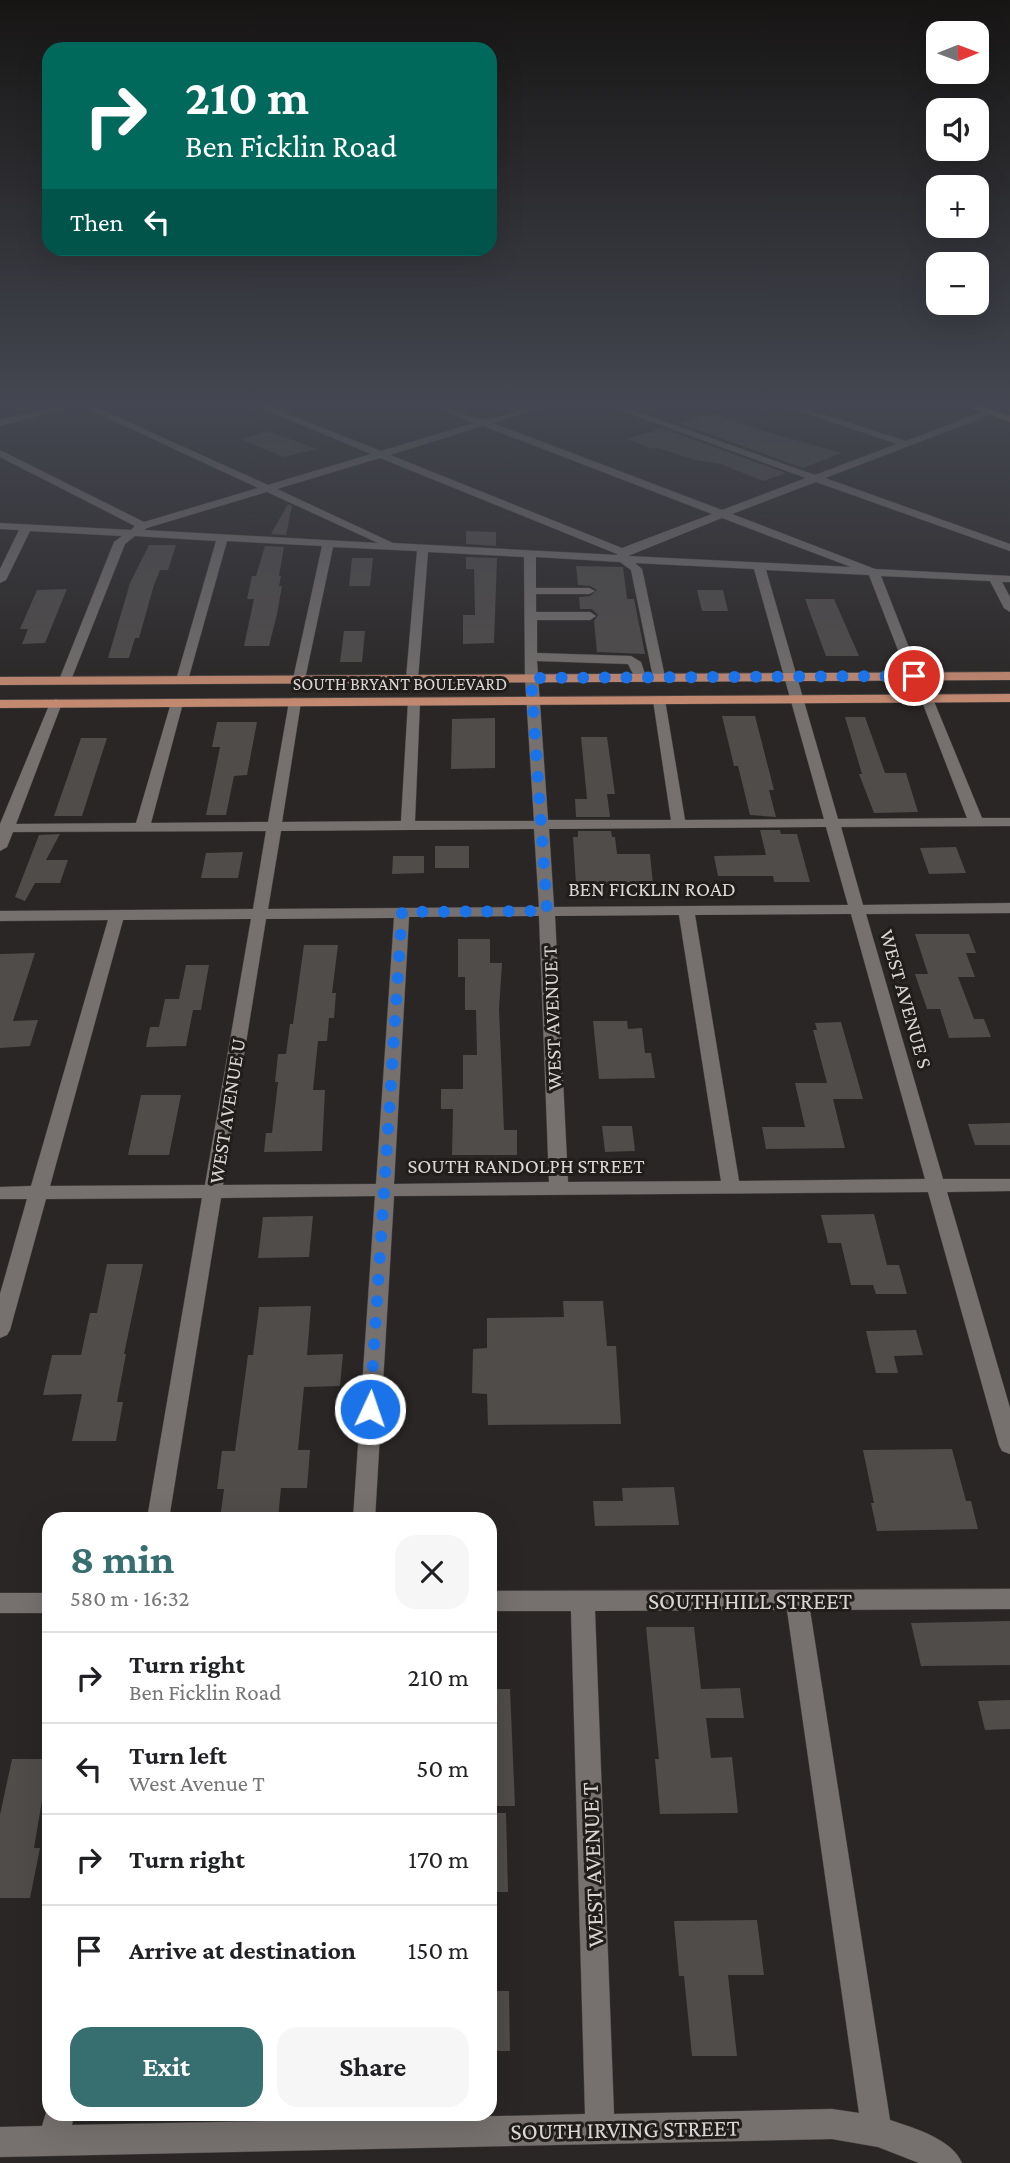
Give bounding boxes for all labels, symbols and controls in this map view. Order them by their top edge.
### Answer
north arrow [926,21,989,84]
map controls [926,21,989,315]
icon: right [70,70,161,161]
text: 210 m [185,70,309,125]
button: sound [926,98,989,161]
text: Ben Ficklin Road [185,128,397,164]
button: + [926,175,989,238]
icon: left [138,203,176,241]
text: Then [70,208,124,237]
button: − [926,252,989,315]
pin [884,646,944,706]
icon: arrive [895,657,933,695]
street label: SOUTH BRYANT BOULEVARD [293,674,507,694]
street label: BEN FICKLIN ROAD [568,877,736,901]
street label: WEST AVENUE S [875,927,937,1071]
street label: WEST AVENUE T [537,945,567,1091]
street label: WEST AVENUE U [204,1036,250,1186]
street label: SOUTH RANDOLPH STREET [407,1154,645,1178]
position arrow [333,1372,407,1446]
text: 8 min [70,1535,174,1582]
button: close [395,1535,469,1609]
text: 580 m · 16:32 [70,1585,190,1611]
street label: SOUTH HILL STREET [648,1587,852,1614]
text: Turn right [129,1650,245,1679]
icon: right [70,1659,108,1697]
text: 210 m [408,1663,469,1692]
text: Ben Ficklin Road [129,1679,281,1705]
text: Turn left [129,1741,227,1770]
icon: left [70,1750,108,1788]
text: 50 m [416,1754,469,1783]
text: West Avenue T [129,1770,265,1796]
street label: WEST AVENUE T [576,1782,608,1948]
icon: right [70,1841,108,1879]
text: Turn right [129,1845,245,1874]
text: 170 m [408,1845,469,1874]
icon: arrive [70,1932,108,1970]
text: Arrive at destination [129,1936,356,1965]
text: 150 m [408,1936,469,1965]
button: Exit [70,2027,263,2107]
button: Share [277,2027,469,2107]
street label: SOUTH IRVING STREET [510,2114,740,2144]

